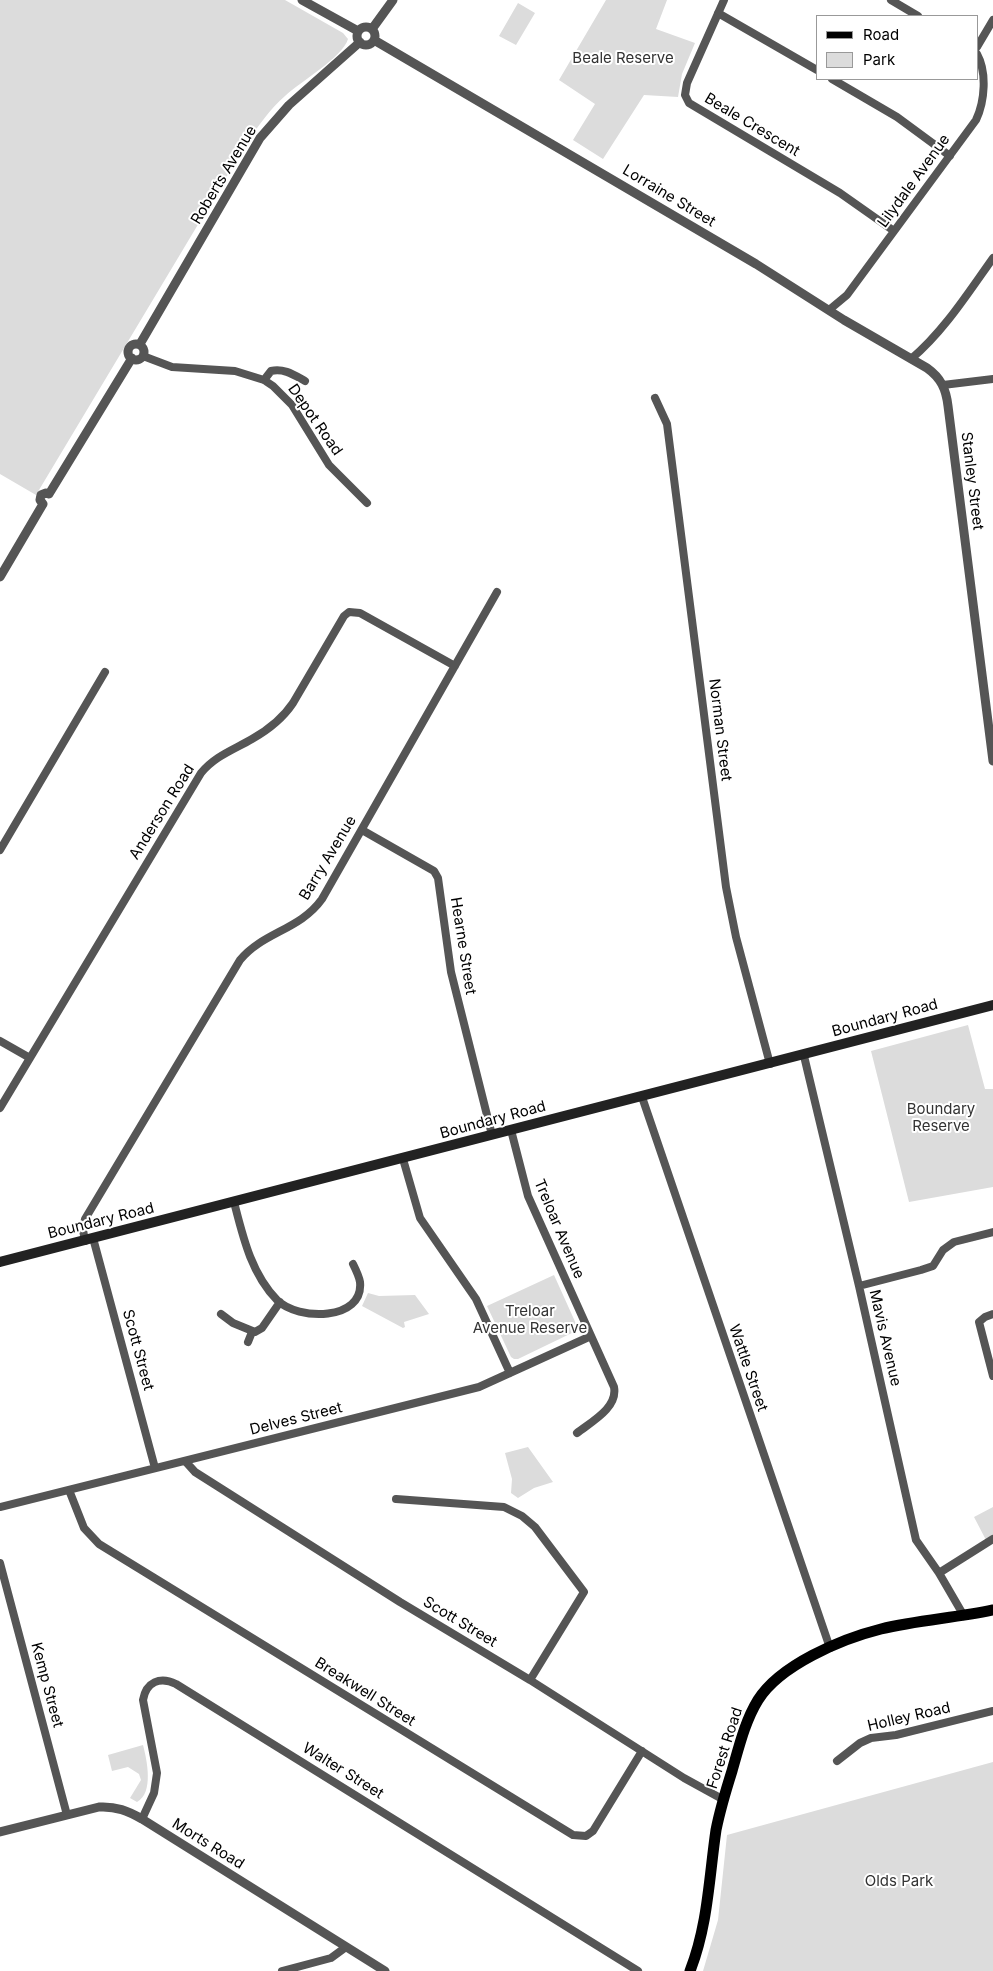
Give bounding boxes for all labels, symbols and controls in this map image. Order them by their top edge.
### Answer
legend [816,15,978,80]
text: Road [863,25,899,44]
park label: Beale Reserve [572,49,674,67]
text: Park [863,50,895,69]
street label: Beale Crescent [701,90,803,160]
street label: Roberts Avenue [187,122,261,228]
street label: Lilydale Avenue [874,131,954,231]
street label: Lorraine Street [619,161,719,231]
street label: Depot Road [284,381,346,459]
street label: Stanley Street [957,431,987,531]
street label: Norman Street [705,678,735,782]
street label: Anderson Road [125,761,199,863]
street label: Barry Avenue [296,813,360,903]
street label: Hearne Street [446,896,480,996]
street label: Boundary Road [830,995,940,1041]
street label: Boundary Road [438,1097,548,1143]
park label: Boundary Reserve [907,1100,975,1135]
street label: Treloar Avenue [530,1176,588,1282]
street label: Boundary Road [46,1199,156,1243]
street label: Mavis Avenue [865,1288,905,1388]
park label: Treloar Avenue Reserve [473,1302,587,1337]
street label: Scott Street [119,1307,157,1393]
street label: Wattle Street [725,1322,771,1414]
street label: Delves Street [248,1399,344,1439]
street label: Scott Street [420,1593,500,1651]
street label: Kemp Street [27,1641,67,1729]
street label: Breakwell Street [311,1654,419,1730]
street label: Holley Road [866,1699,952,1735]
street label: Forest Road [703,1705,747,1791]
street label: Walter Street [299,1739,387,1803]
street label: Morts Road [169,1815,247,1873]
park label: Olds Park [865,1872,933,1890]

